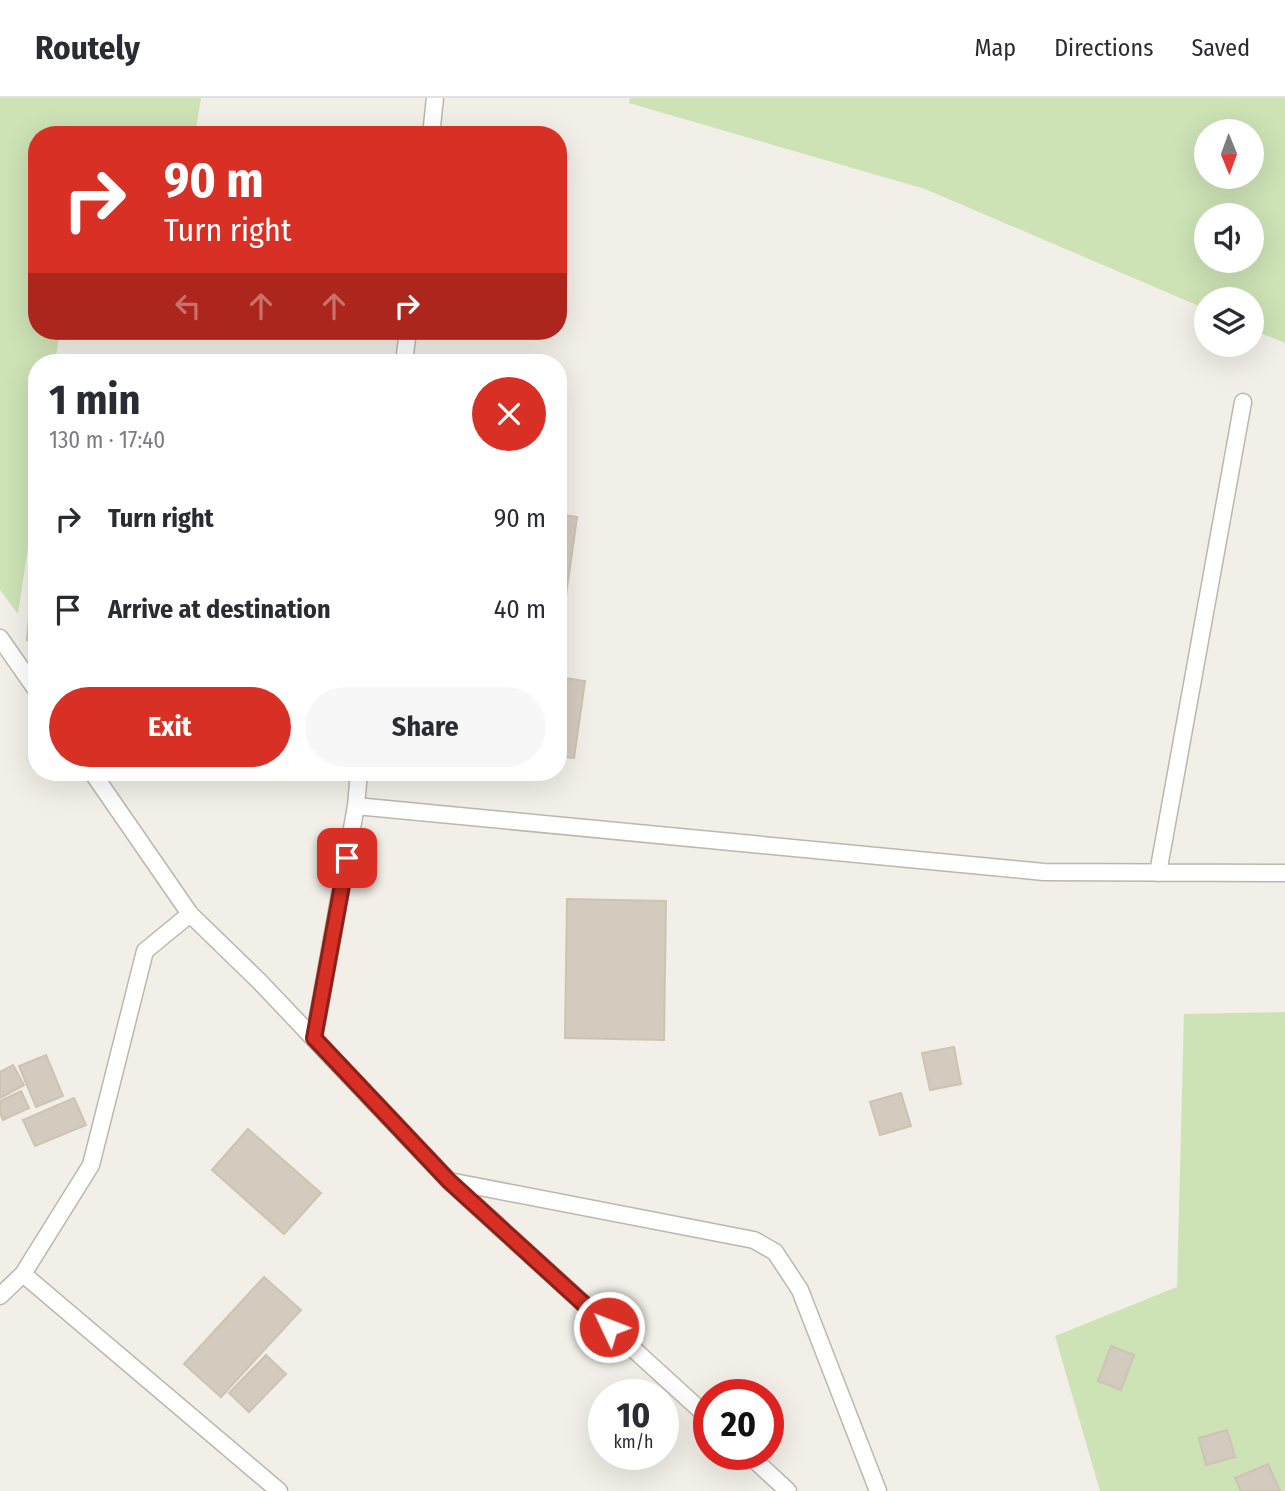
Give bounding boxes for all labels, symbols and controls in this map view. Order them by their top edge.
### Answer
text: Routely [35,28,140,68]
text: Map [975,34,1016,62]
text: Directions [1054,34,1153,62]
text: Saved [1191,34,1250,62]
north arrow [1194,119,1264,189]
map controls [1194,119,1264,357]
text: 90 m [164,151,264,210]
icon: right [49,154,140,245]
button: sound [1194,203,1264,273]
text: Turn right [164,211,291,249]
icon: left [169,287,207,325]
icon: ahead [242,287,280,325]
icon: ahead [315,287,353,325]
icon: right [388,287,426,325]
button: layers [1194,287,1264,357]
text: 1 min [49,375,140,425]
button: close [472,377,546,451]
text: 130 m · 17:40 [49,426,165,454]
icon: right [49,500,87,538]
text: Turn right [108,503,214,534]
text: 90 m [494,503,546,534]
icon: arrive [49,591,87,629]
text: Arrive at destination [108,594,331,625]
text: 40 m [494,594,546,625]
button: Exit [49,687,291,767]
button: Share [305,687,546,767]
pin [317,828,377,888]
icon: arrive [328,839,366,877]
position arrow [572,1290,646,1364]
speed limit sign: 20 [693,1379,784,1470]
text: 10 [617,1394,650,1436]
text: km/h [613,1431,654,1453]

